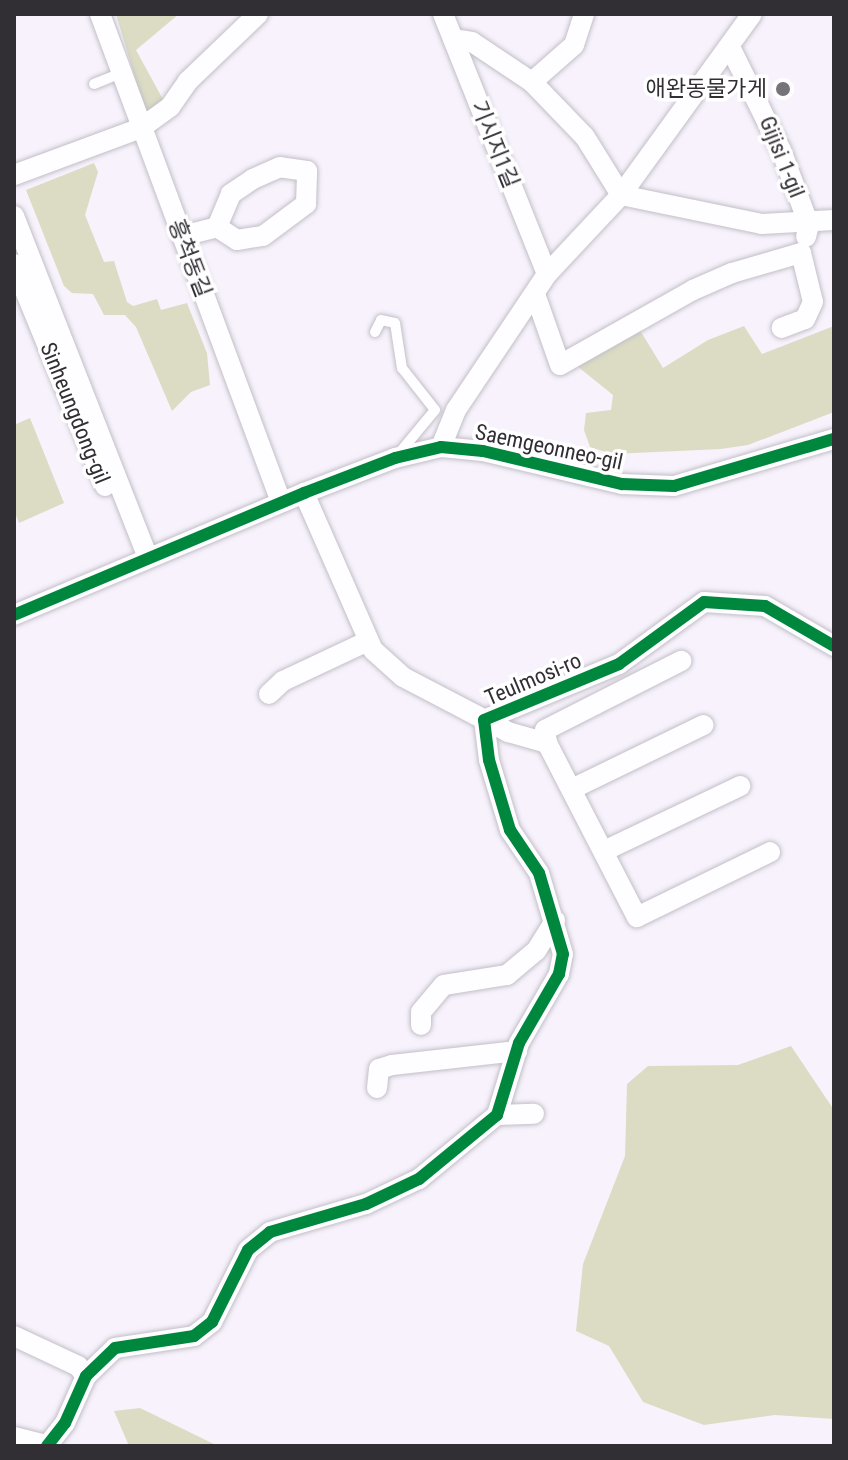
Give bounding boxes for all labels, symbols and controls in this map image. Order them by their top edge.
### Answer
place label: 애완동물가게 [646,76,767,102]
marker: 애완동물가게 [774,80,792,98]
street label: 기시지1길 [466,96,524,192]
street label: Gijisi 1-gil [754,112,810,202]
street label: 흥척동길 [163,215,217,301]
street label: Sinheungdong-gil [35,338,115,488]
street label: Saemgeonneo-gil [473,418,625,476]
street label: Teulmosi-ro [481,647,585,711]

